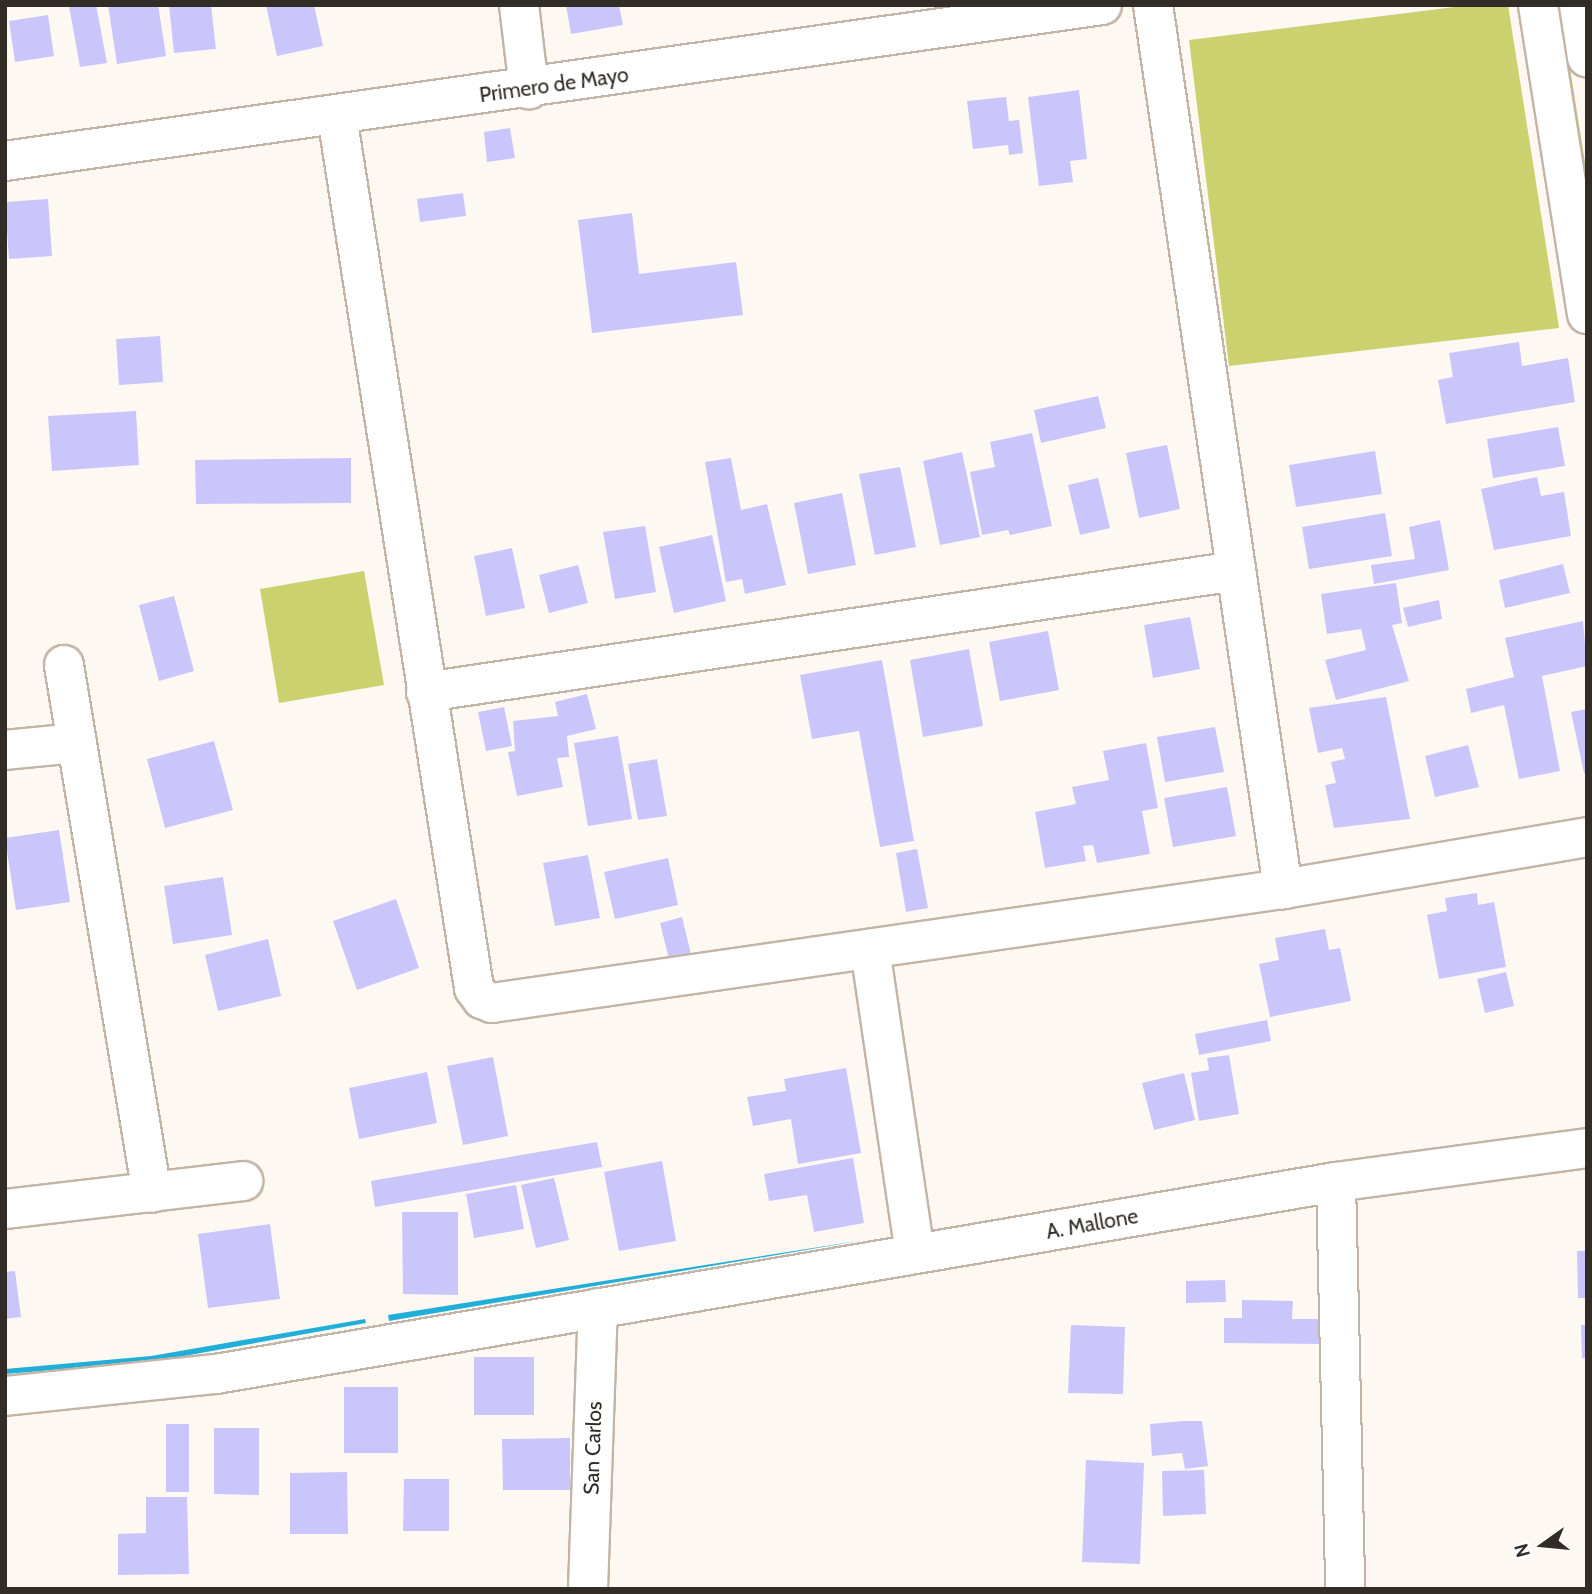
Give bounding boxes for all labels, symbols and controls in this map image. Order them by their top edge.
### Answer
street label: Primero de Mayo [478,62,630,108]
street label: A. Mallone [1044,1204,1140,1244]
street label: San Carlos [579,1401,607,1495]
north arrow [1508,1510,1578,1580]
text: N [1509,1541,1535,1560]

